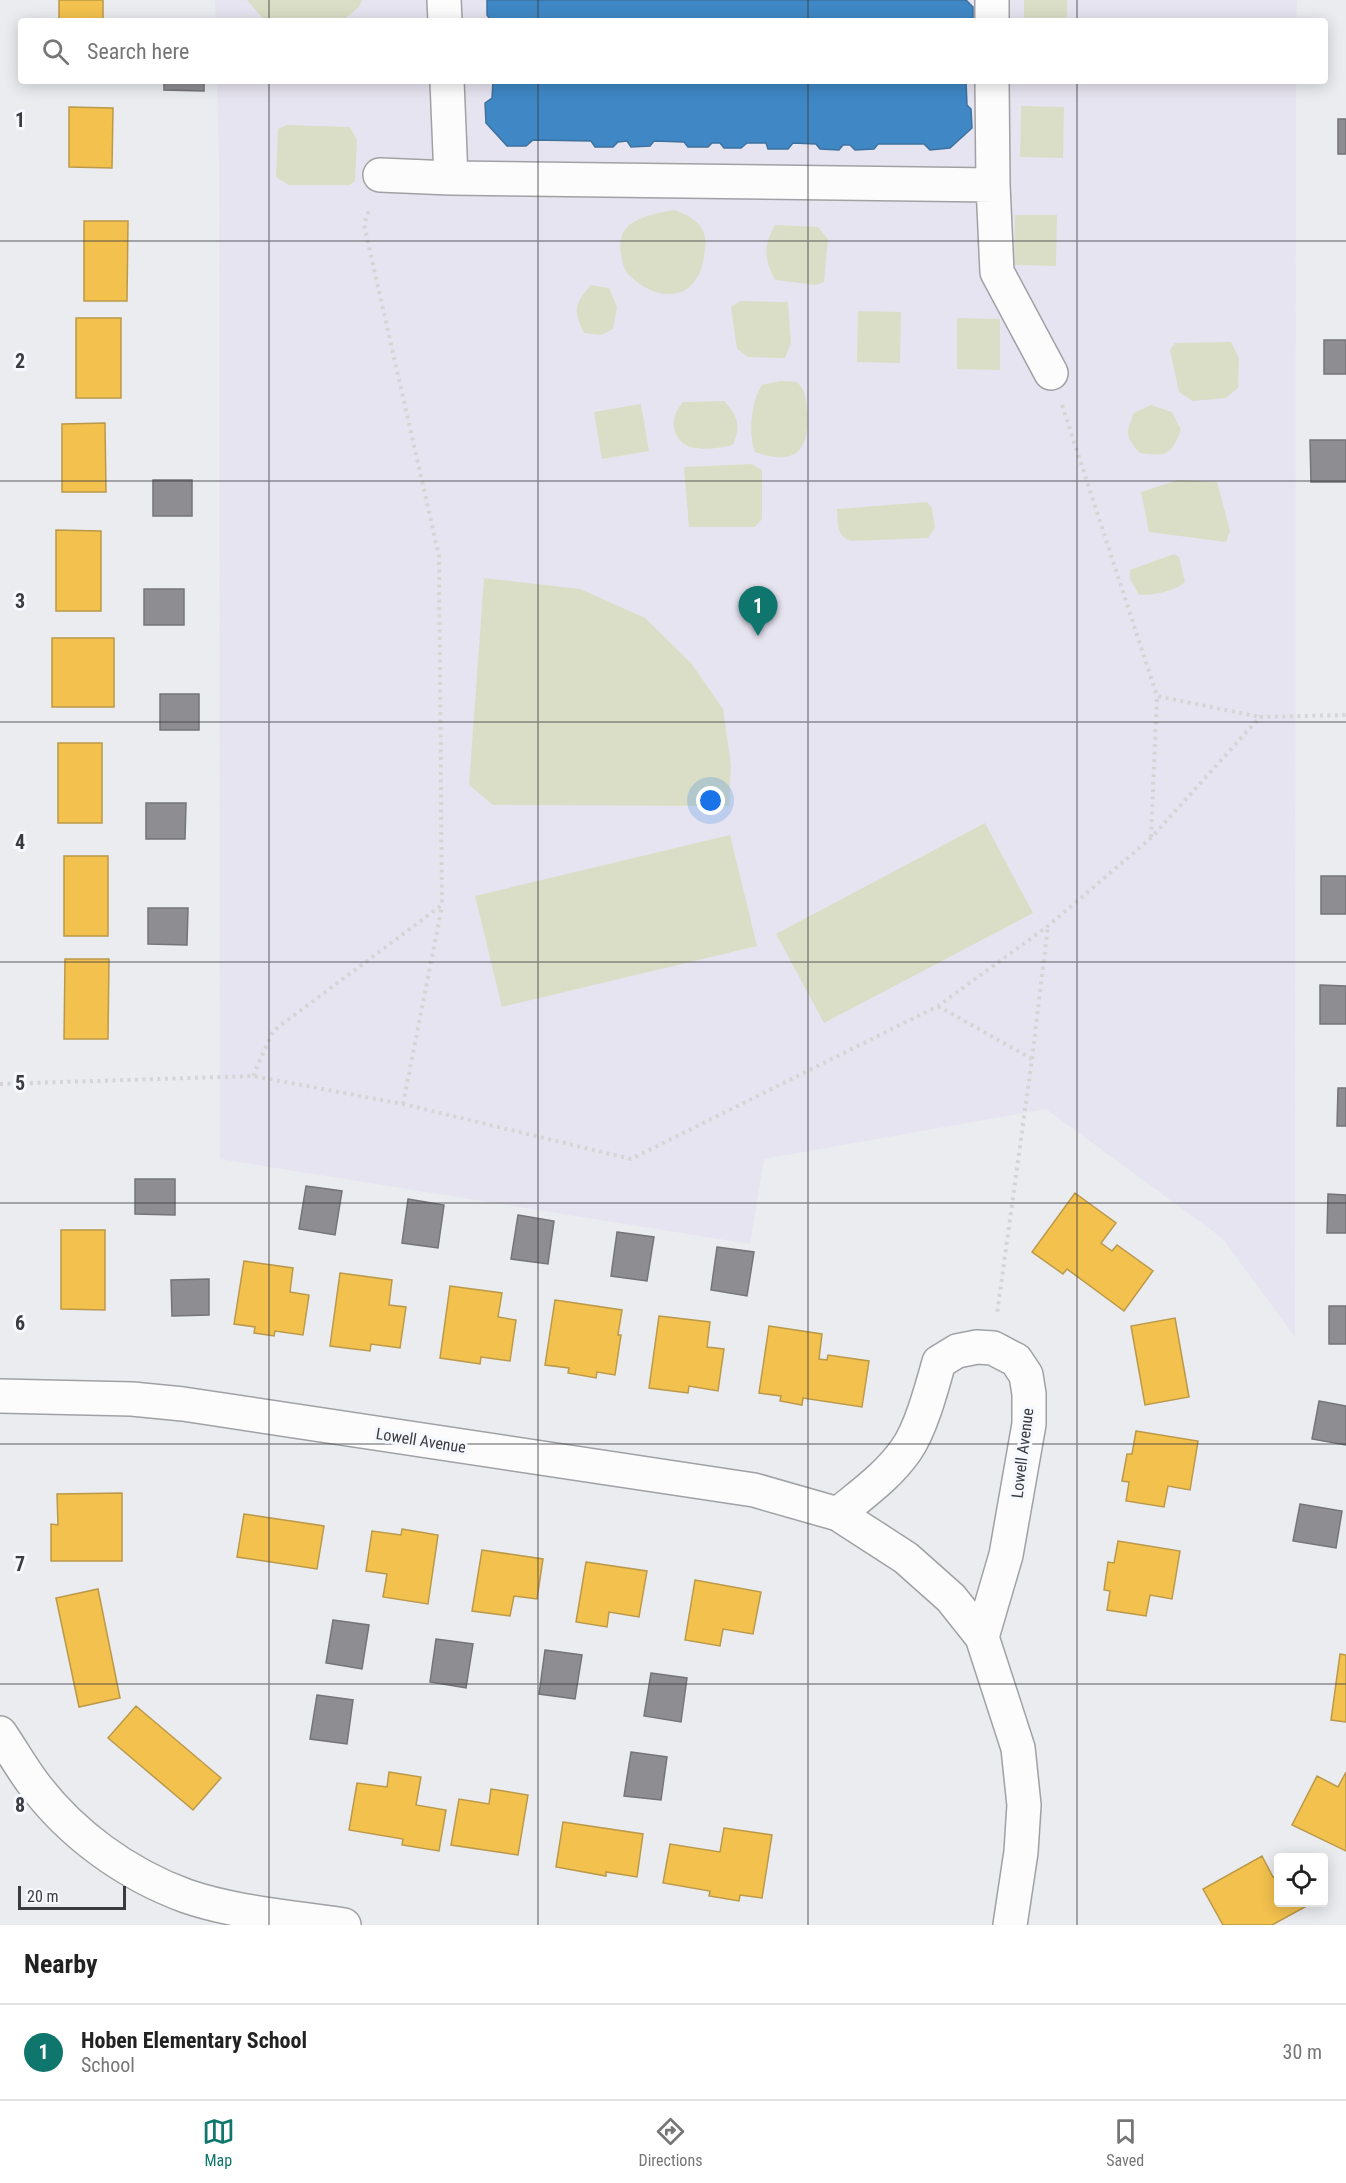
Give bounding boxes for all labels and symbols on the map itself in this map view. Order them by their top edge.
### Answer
text: 1 [15,108,25,132]
text: 2 [15,349,25,373]
pin: 1 [738,586,777,636]
text: 3 [15,589,25,613]
your location [696,786,725,815]
text: 4 [15,830,25,854]
text: 5 [15,1071,25,1095]
text: 6 [15,1311,25,1335]
street label: Lowell Avenue [1008,1407,1037,1499]
street label: Lowell Avenue [375,1424,467,1457]
text: 7 [15,1552,25,1576]
text: 8 [15,1793,25,1817]
scale bar [18,1883,126,1910]

